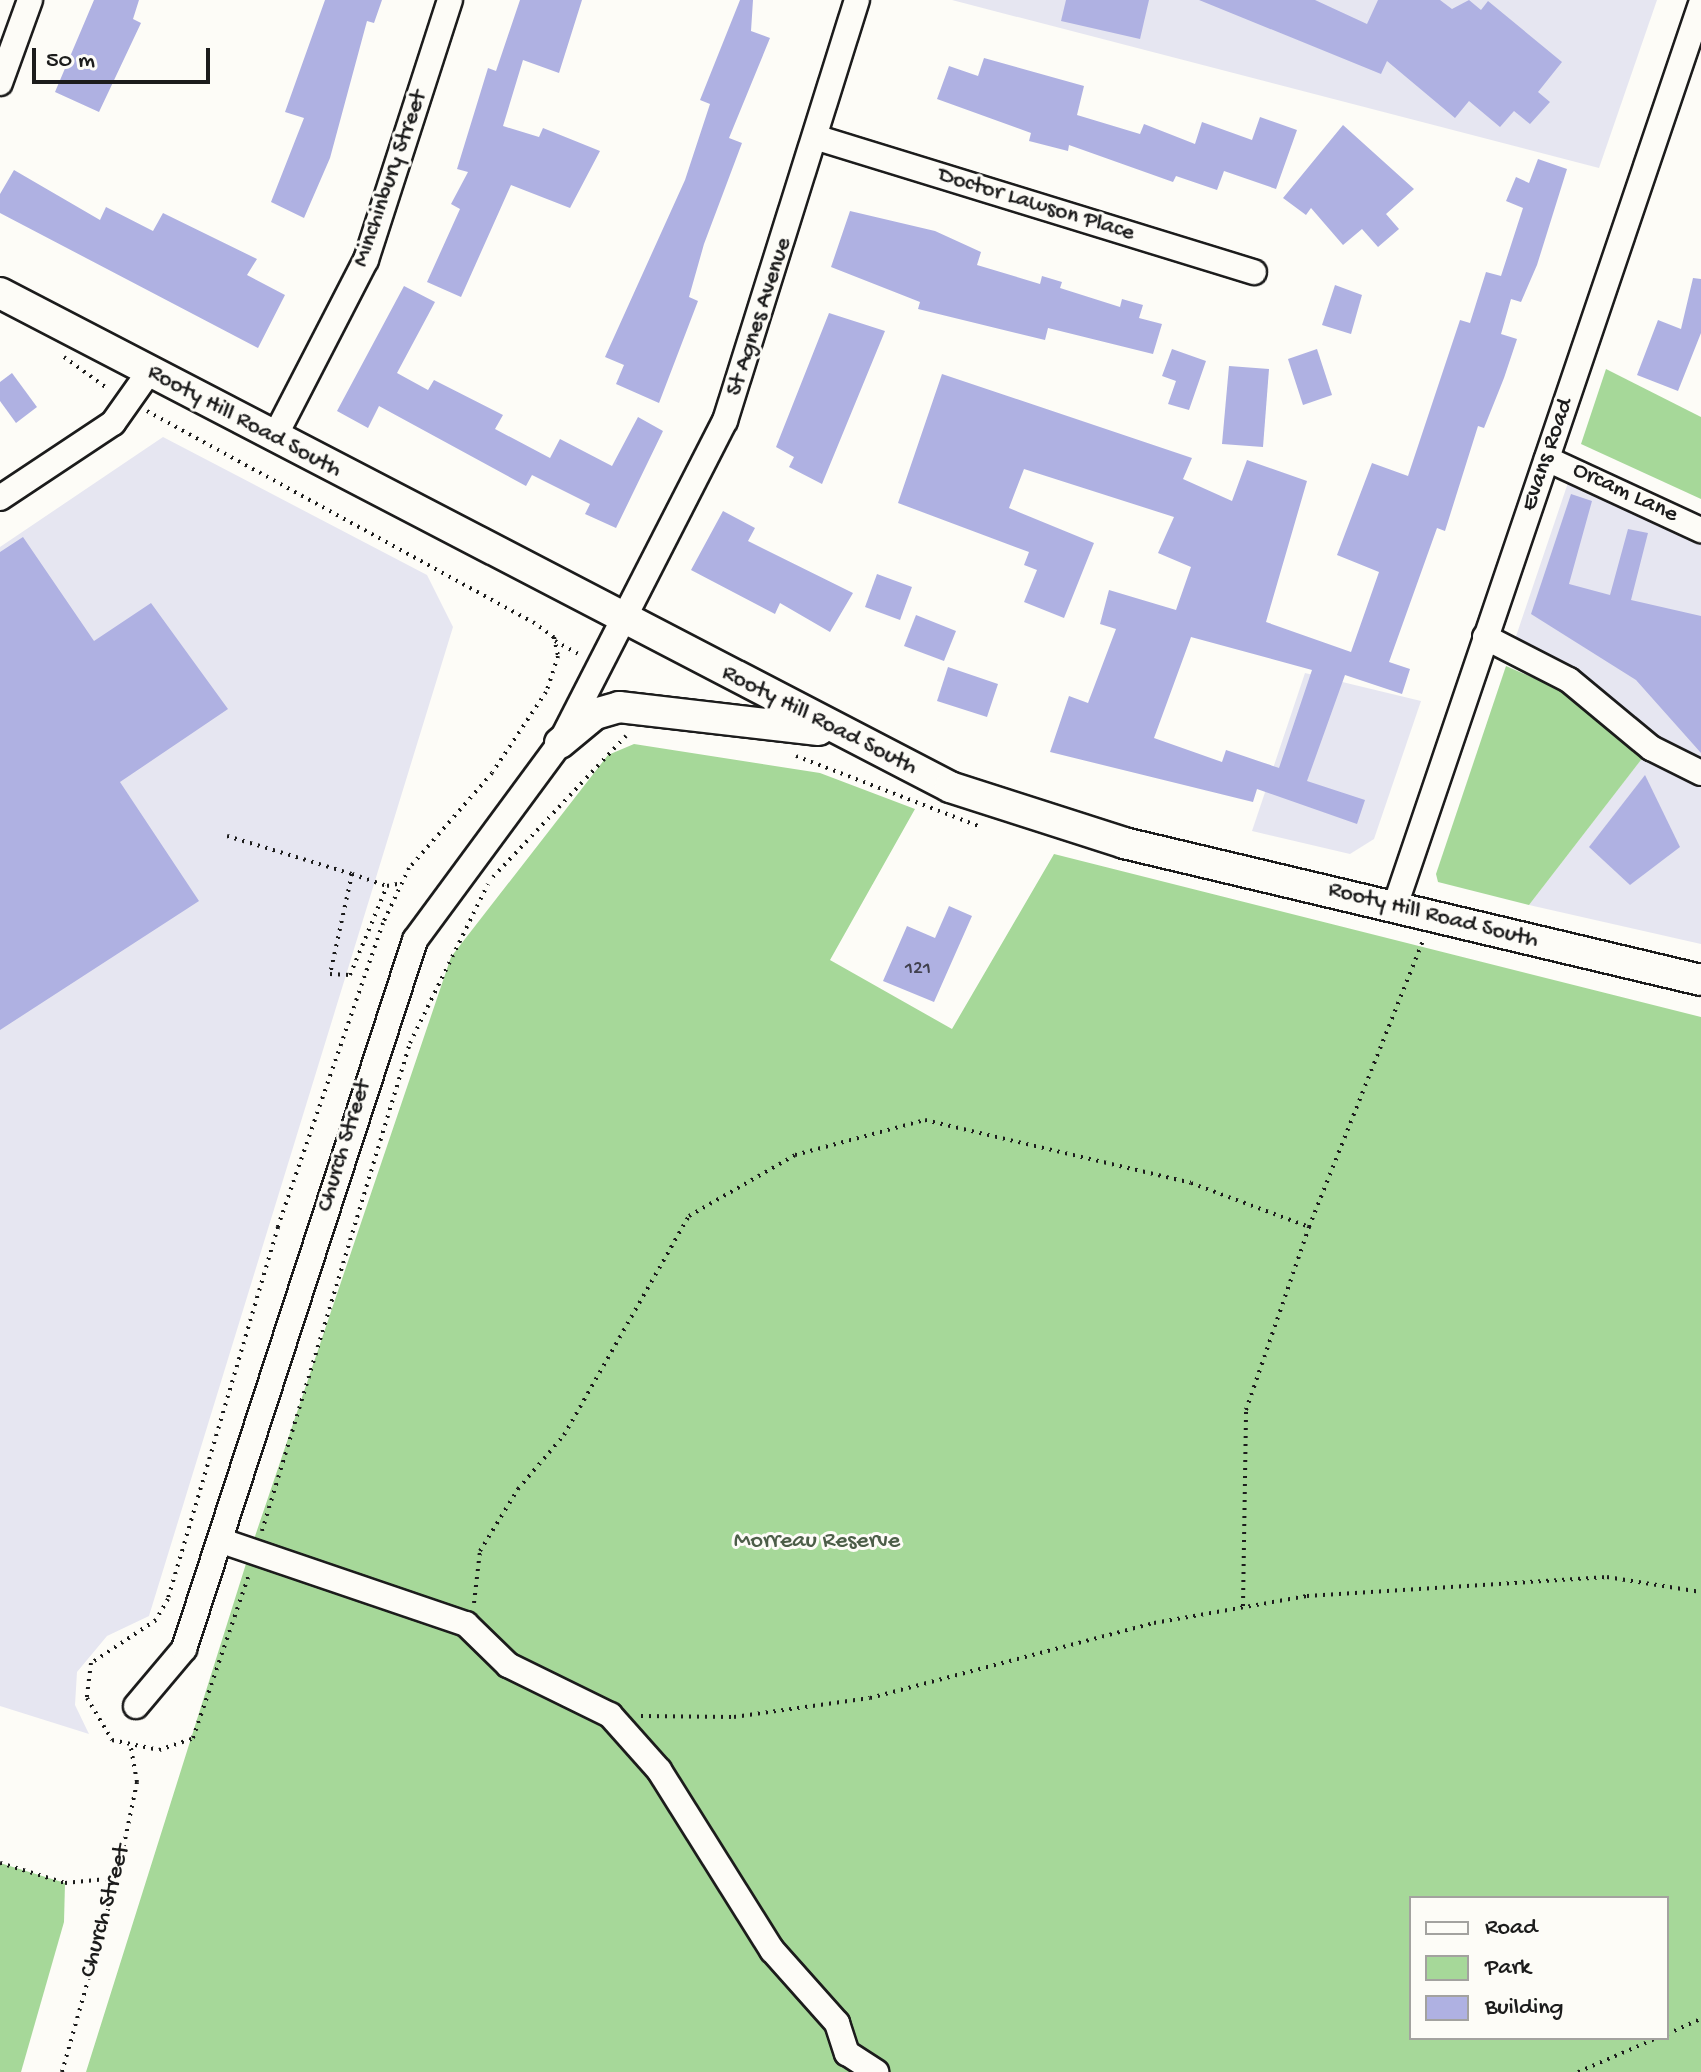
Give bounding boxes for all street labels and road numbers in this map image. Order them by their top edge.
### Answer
street label: Minchinbury Street [347,87,435,271]
street label: Doctor Lawson Place [934,161,1138,249]
street label: St Agnes Avenue [721,234,799,400]
street label: Rooty Hill Road South [142,359,346,485]
street label: Evans Road [1515,395,1581,515]
street label: Orcam Lane [1568,456,1682,530]
street label: Rooty Hill Road South [716,659,922,783]
street label: Rooty Hill Road South [1325,876,1541,956]
street label: Church Street [311,1077,379,1215]
street label: Church Street [74,1841,138,1981]

